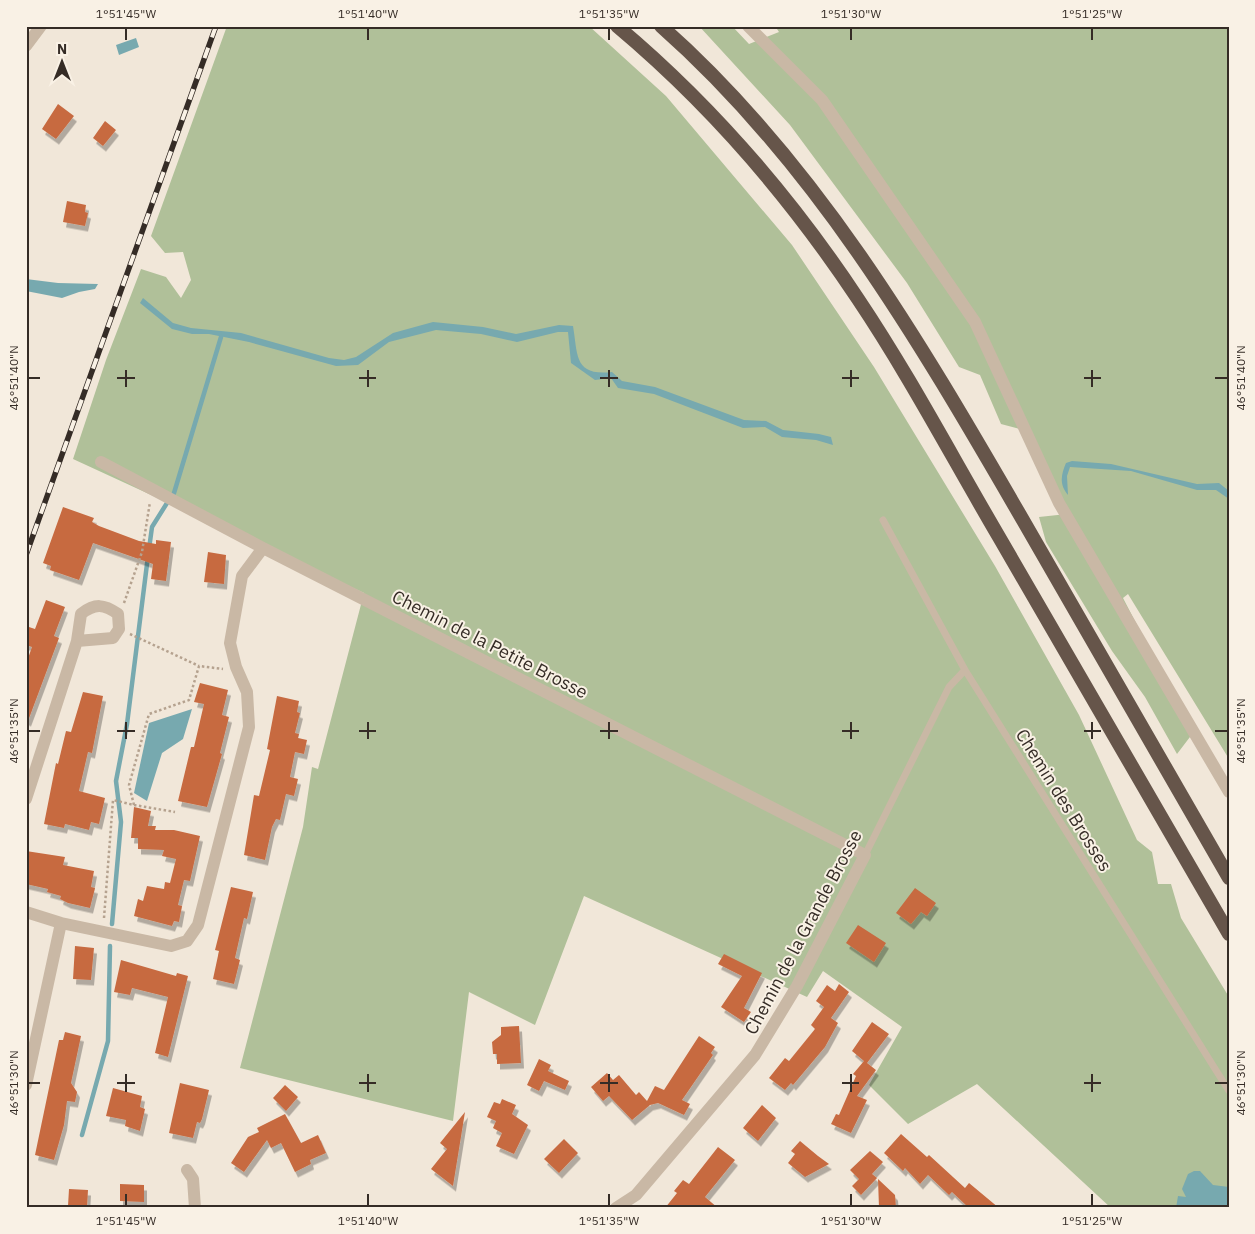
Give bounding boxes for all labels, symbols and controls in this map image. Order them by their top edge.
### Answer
text: 1°51'45"W [96,6,157,21]
text: 1°51'40"W [338,6,399,21]
text: 1°51'35"W [579,6,640,21]
text: 1°51'30"W [821,6,882,21]
text: 1°51'25"W [1062,6,1123,21]
north arrow [38,38,88,88]
text: N [57,40,67,58]
text: 46°51'40"N [6,345,21,411]
text: 46°51'40"N [1233,345,1248,411]
street label: Chemin de la Petite Brosse [388,585,592,703]
text: 46°51'35"N [6,698,21,764]
text: 46°51'35"N [1233,698,1248,764]
street label: Chemin des Brosses [1011,724,1117,876]
street label: Chemin de la Grande Brosse [739,826,867,1038]
text: 46°51'30"N [6,1050,21,1116]
text: 46°51'30"N [1233,1050,1248,1116]
text: 1°51'45"W [96,1213,157,1228]
text: 1°51'40"W [338,1213,399,1228]
text: 1°51'35"W [579,1213,640,1228]
text: 1°51'30"W [821,1213,882,1228]
text: 1°51'25"W [1062,1213,1123,1228]

